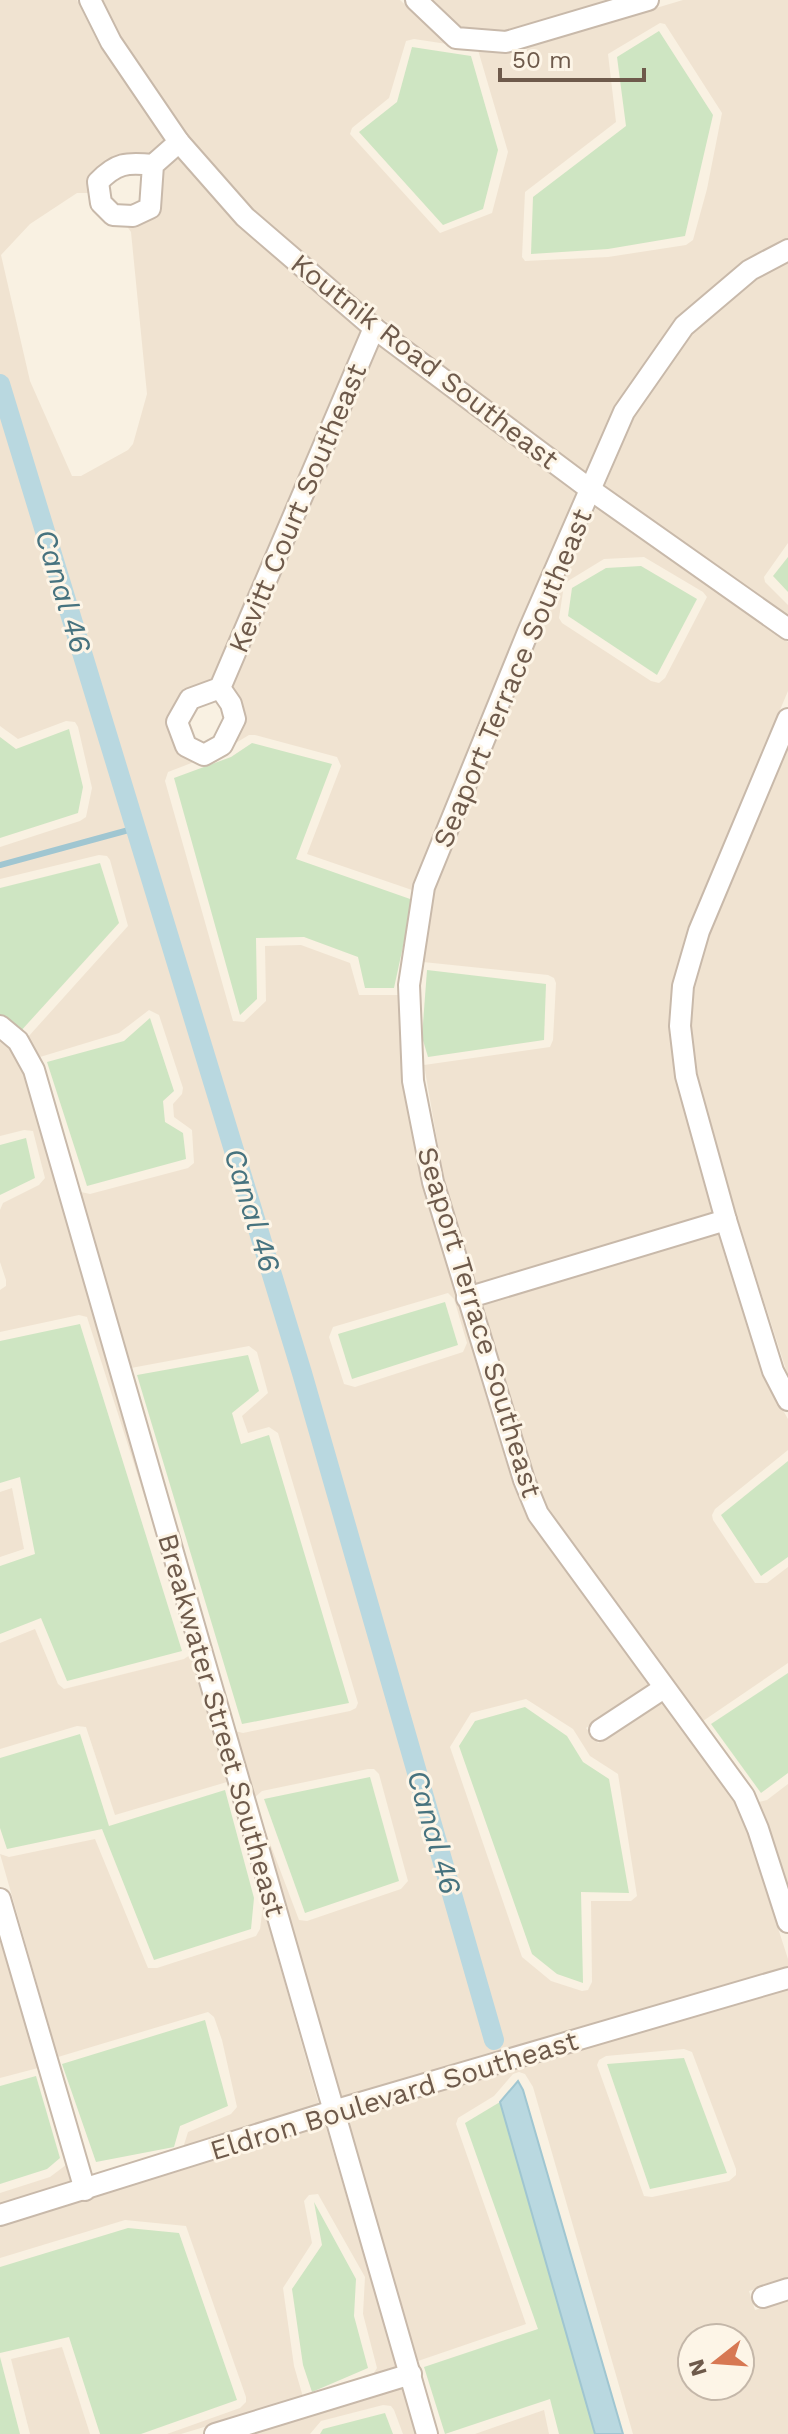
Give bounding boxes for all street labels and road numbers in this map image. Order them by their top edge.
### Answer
street label: Koutnik Road Southeast [284,247,565,476]
street label: Kevitt Court Southeast [222,358,373,658]
street label: Seaport Terrace Southeast [426,504,599,852]
street label: Seaport Terrace Southeast [410,1143,549,1502]
street label: Breakwater Street Southeast [151,1530,292,1921]
street label: Eldron Boulevard Southeast [206,2024,582,2167]

